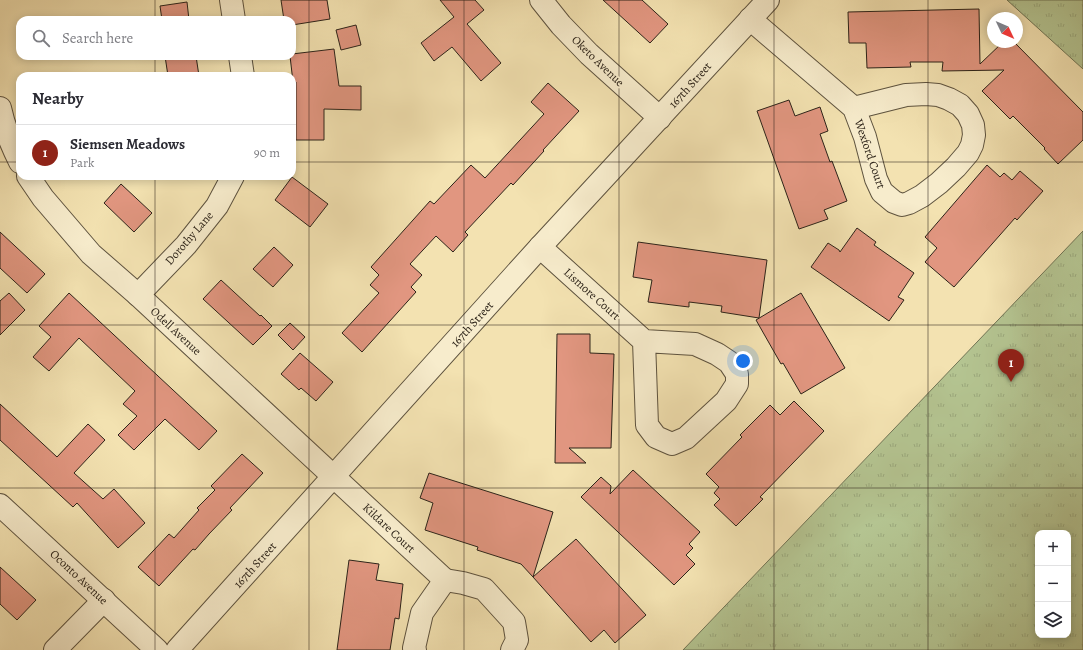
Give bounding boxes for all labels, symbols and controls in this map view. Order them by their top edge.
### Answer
north arrow [987,12,1023,48]
search box [16,16,296,60]
icon: search [30,27,52,49]
text: Search here [62,28,133,48]
street label: Oketo Avenue [568,32,628,90]
street label: 167th Street [665,58,715,112]
text: Nearby [32,87,83,110]
street label: Wexford Court [850,116,889,191]
text: Siemsen Meadows [70,134,185,154]
text: 1 [43,144,47,161]
text: 90 m [254,144,280,161]
text: Park [70,154,94,171]
street label: Dorothy Lane [161,208,217,268]
street label: Lismore Court [560,264,624,324]
street label: 167th Street [447,297,497,351]
street label: Odell Avenue [147,303,205,359]
pin: 1 [998,349,1024,382]
your location [733,351,753,371]
street label: Kildare Court [359,499,419,557]
map controls [1035,530,1071,638]
button: + [1035,530,1071,566]
street label: 167th Street [230,538,280,592]
street label: Oconto Avenue [47,546,111,608]
button: − [1035,566,1071,602]
button: layers [1035,602,1071,638]

